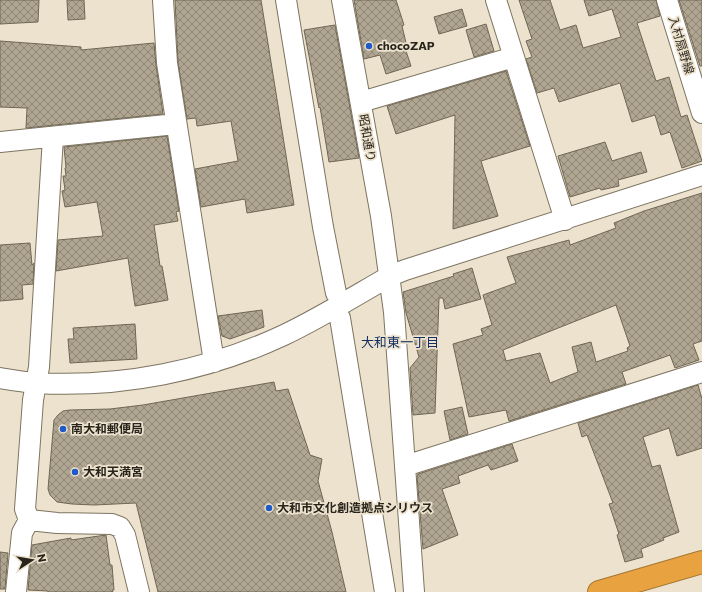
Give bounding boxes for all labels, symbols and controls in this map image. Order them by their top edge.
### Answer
street label: 入村扇野線 [666,14,697,75]
place label: chocoZAP [377,38,435,52]
marker: chocoZAP [364,41,374,51]
street label: 昭和通り [357,113,379,163]
district label: 大和東一丁目 [361,334,439,350]
place label: 南大和郵便局 [71,421,143,435]
marker: 南大和郵便局 [58,424,68,434]
place label: 大和天満宮 [83,464,143,478]
marker: 大和天満宮 [70,467,80,477]
place label: 大和市文化創造拠点シリウス [277,500,433,514]
marker: 大和市文化創造拠点シリウス [264,503,274,513]
north arrow [12,540,52,580]
text: N [35,552,49,563]

